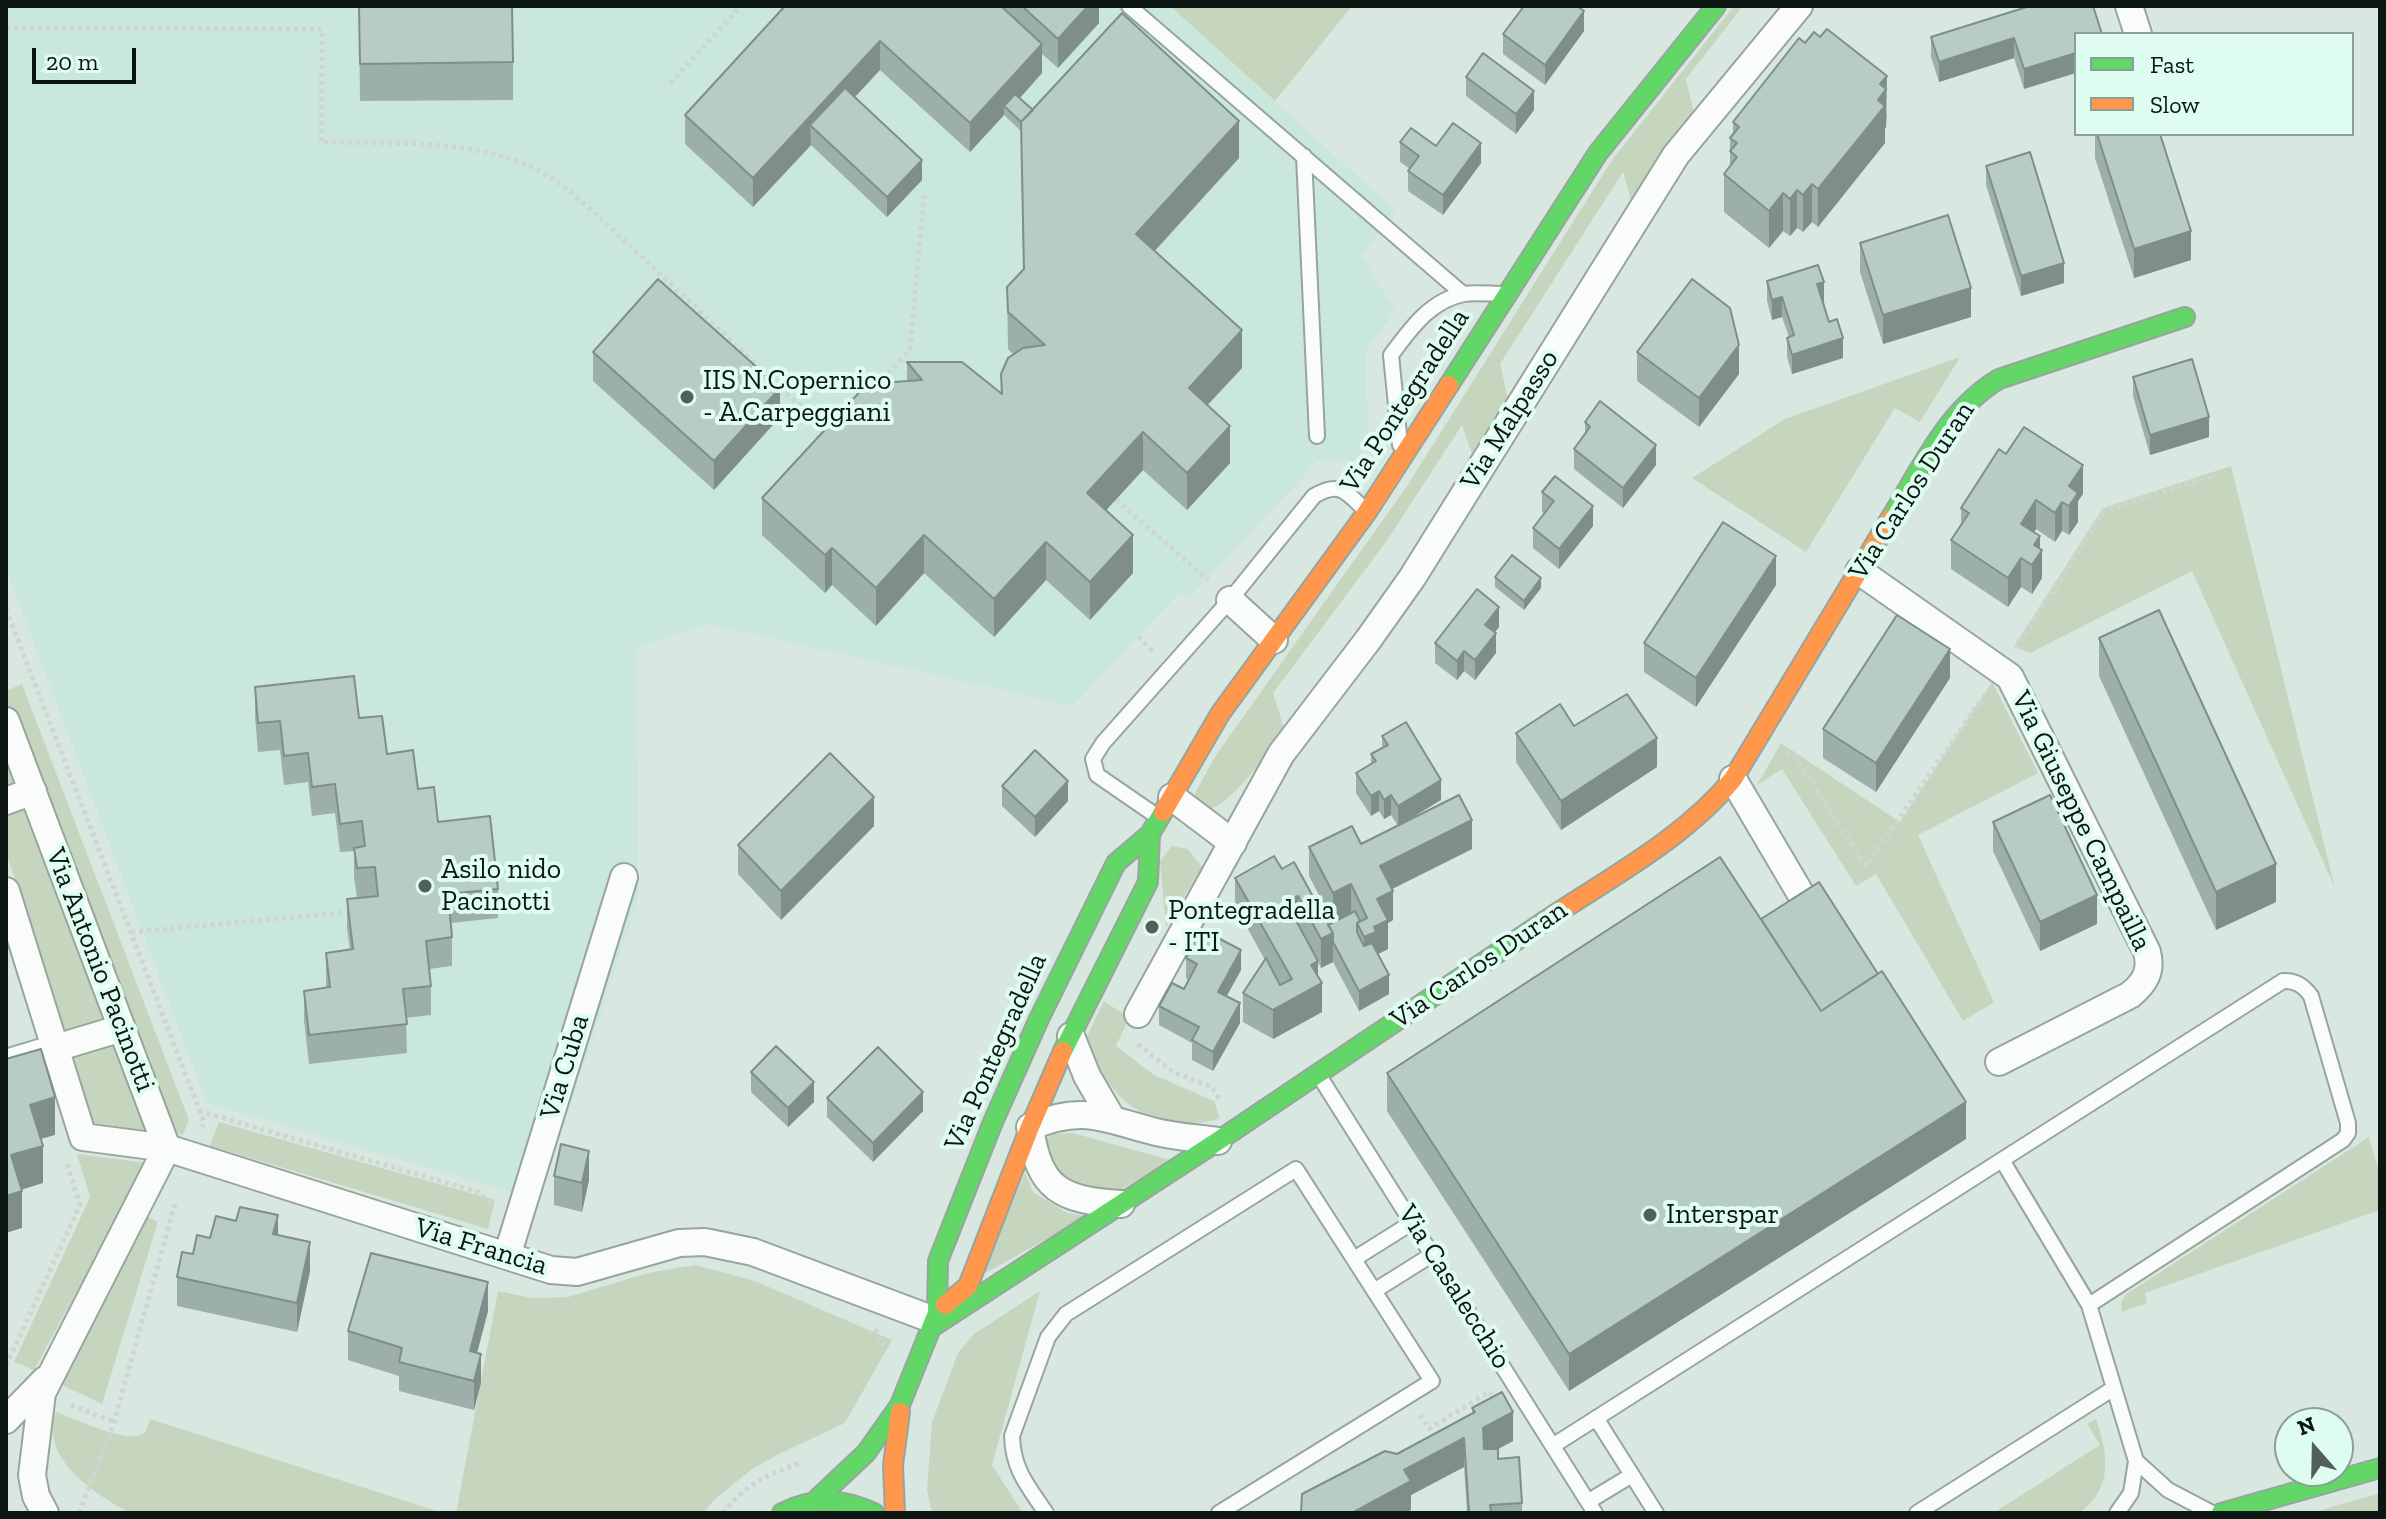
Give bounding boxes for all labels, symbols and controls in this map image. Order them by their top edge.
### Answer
scale bar [36,32,140,82]
legend [2074,32,2354,136]
text: 20 m [46,47,98,76]
text: Fast [2150,50,2194,79]
text: Slow [2150,90,2200,119]
street label: Via Pontegradella [1333,303,1477,499]
street label: Via Malpasso [1454,344,1566,496]
place label: IIS N.Copernico - A.Carpeggiani [703,364,891,430]
marker: IIS N.Copernico - A.Carpeggiani [678,388,696,406]
street label: Via Carlos Duran [1842,396,1982,586]
street label: Via Giuseppe Campailla [2003,686,2159,956]
street label: Via Antonio Pacinotti [38,844,162,1096]
place label: Asilo nido Pacinotti [441,853,561,919]
marker: Asilo nido Pacinotti [416,877,434,895]
place label: Pontegradella - ITI [1168,894,1335,960]
street label: Via Carlos Duran [1384,894,1574,1036]
marker: Pontegradella - ITI [1143,918,1161,936]
street label: Via Pontegradella [937,948,1055,1156]
street label: Via Cuba [533,1011,597,1123]
place label: Interspar [1666,1198,1779,1232]
street label: Via Casalecchio [1390,1199,1518,1375]
marker: Interspar [1641,1206,1659,1224]
street label: Via Francia [411,1211,551,1283]
north arrow [2274,1407,2354,1487]
text: N [2294,1410,2319,1441]

